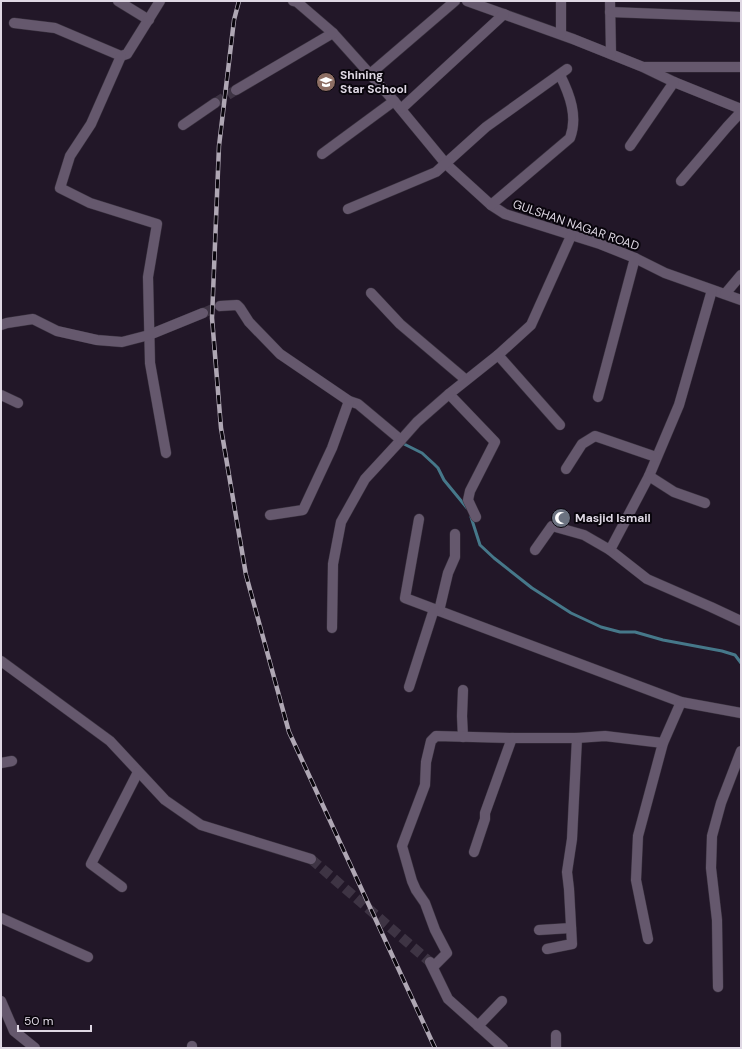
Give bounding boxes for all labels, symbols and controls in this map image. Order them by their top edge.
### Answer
place label: Shining Star School [340,67,407,97]
school or university icon: Shining Star School [315,71,337,93]
street label: GULSHAN NAGAR ROAD [511,196,641,254]
mosque icon: Masjid Ismail [550,507,572,529]
place label: Masjid Ismail [575,510,651,526]
scale bar [18,1007,91,1033]
text: 50 m [24,1013,53,1029]

